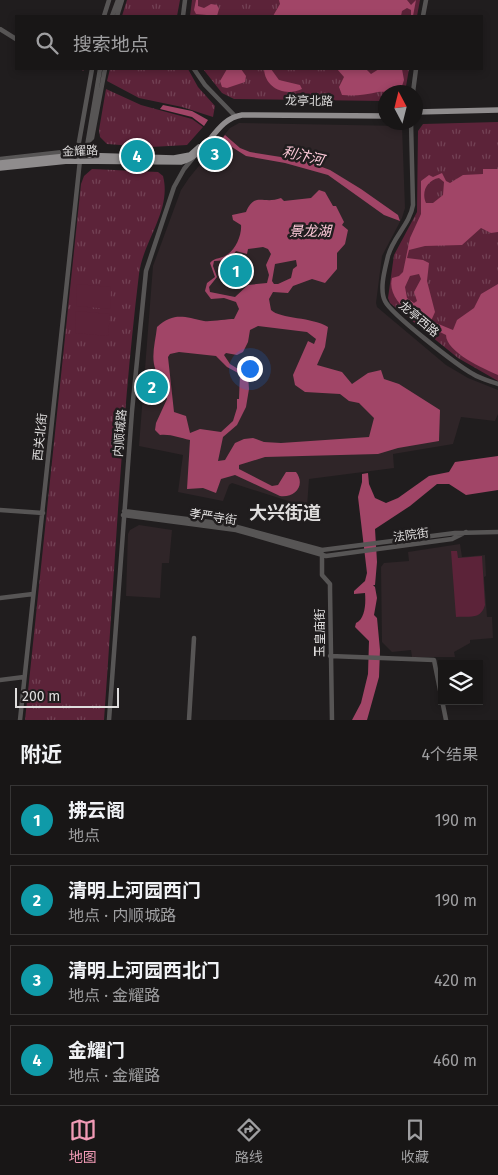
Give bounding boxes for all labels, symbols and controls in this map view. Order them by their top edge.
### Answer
search box [15,15,483,70]
icon: search [33,29,61,57]
text: 搜索地点 [73,33,149,56]
north arrow [378,85,423,130]
street label: 龙亭北路 [285,94,333,108]
pin: 3 [199,135,231,173]
pin: 4 [121,137,153,175]
street label: 金耀路 [62,143,98,159]
water label: 利汴河 [281,143,328,170]
water label: 景龙湖 [289,223,333,240]
pin: 1 [220,252,252,290]
street label: 龙亭西路 [396,298,442,340]
your location [237,356,263,382]
pin: 2 [136,368,168,406]
street label: 内顺城路 [111,408,129,458]
street label: 西关北街 [31,412,49,462]
district label: 大兴街道 [249,502,321,524]
street label: 孝严寺街 [188,506,238,528]
street label: 法院街 [392,526,430,544]
street label: 玉皇庙街 [313,609,327,657]
map controls [438,660,483,705]
button: layers [438,660,483,705]
scale bar [15,685,119,708]
text: 200 m [22,688,60,705]
text: 附近 [20,742,62,768]
text: 4个结果 [421,745,478,764]
text: 拂云阁 [68,799,125,822]
text: 1 [33,811,41,830]
text: 190 m [435,811,477,830]
text: 地点 [68,826,100,845]
text: 清明上河园西门 [68,879,201,902]
text: 2 [33,891,41,910]
text: 190 m [435,891,477,910]
text: 地点 · 内顺城路 [68,906,176,925]
text: 清明上河园西北门 [68,959,220,982]
text: 3 [33,971,41,990]
text: 420 m [434,971,477,990]
text: 地点 · 金耀路 [68,986,160,1005]
text: 金耀门 [68,1039,125,1062]
text: 4 [32,1051,42,1070]
text: 460 m [433,1051,477,1070]
text: 地点 · 金耀路 [68,1066,160,1085]
tab: 地图 [69,1116,97,1166]
tab: 路线 [235,1116,263,1166]
tab: 收藏 [401,1116,429,1166]

